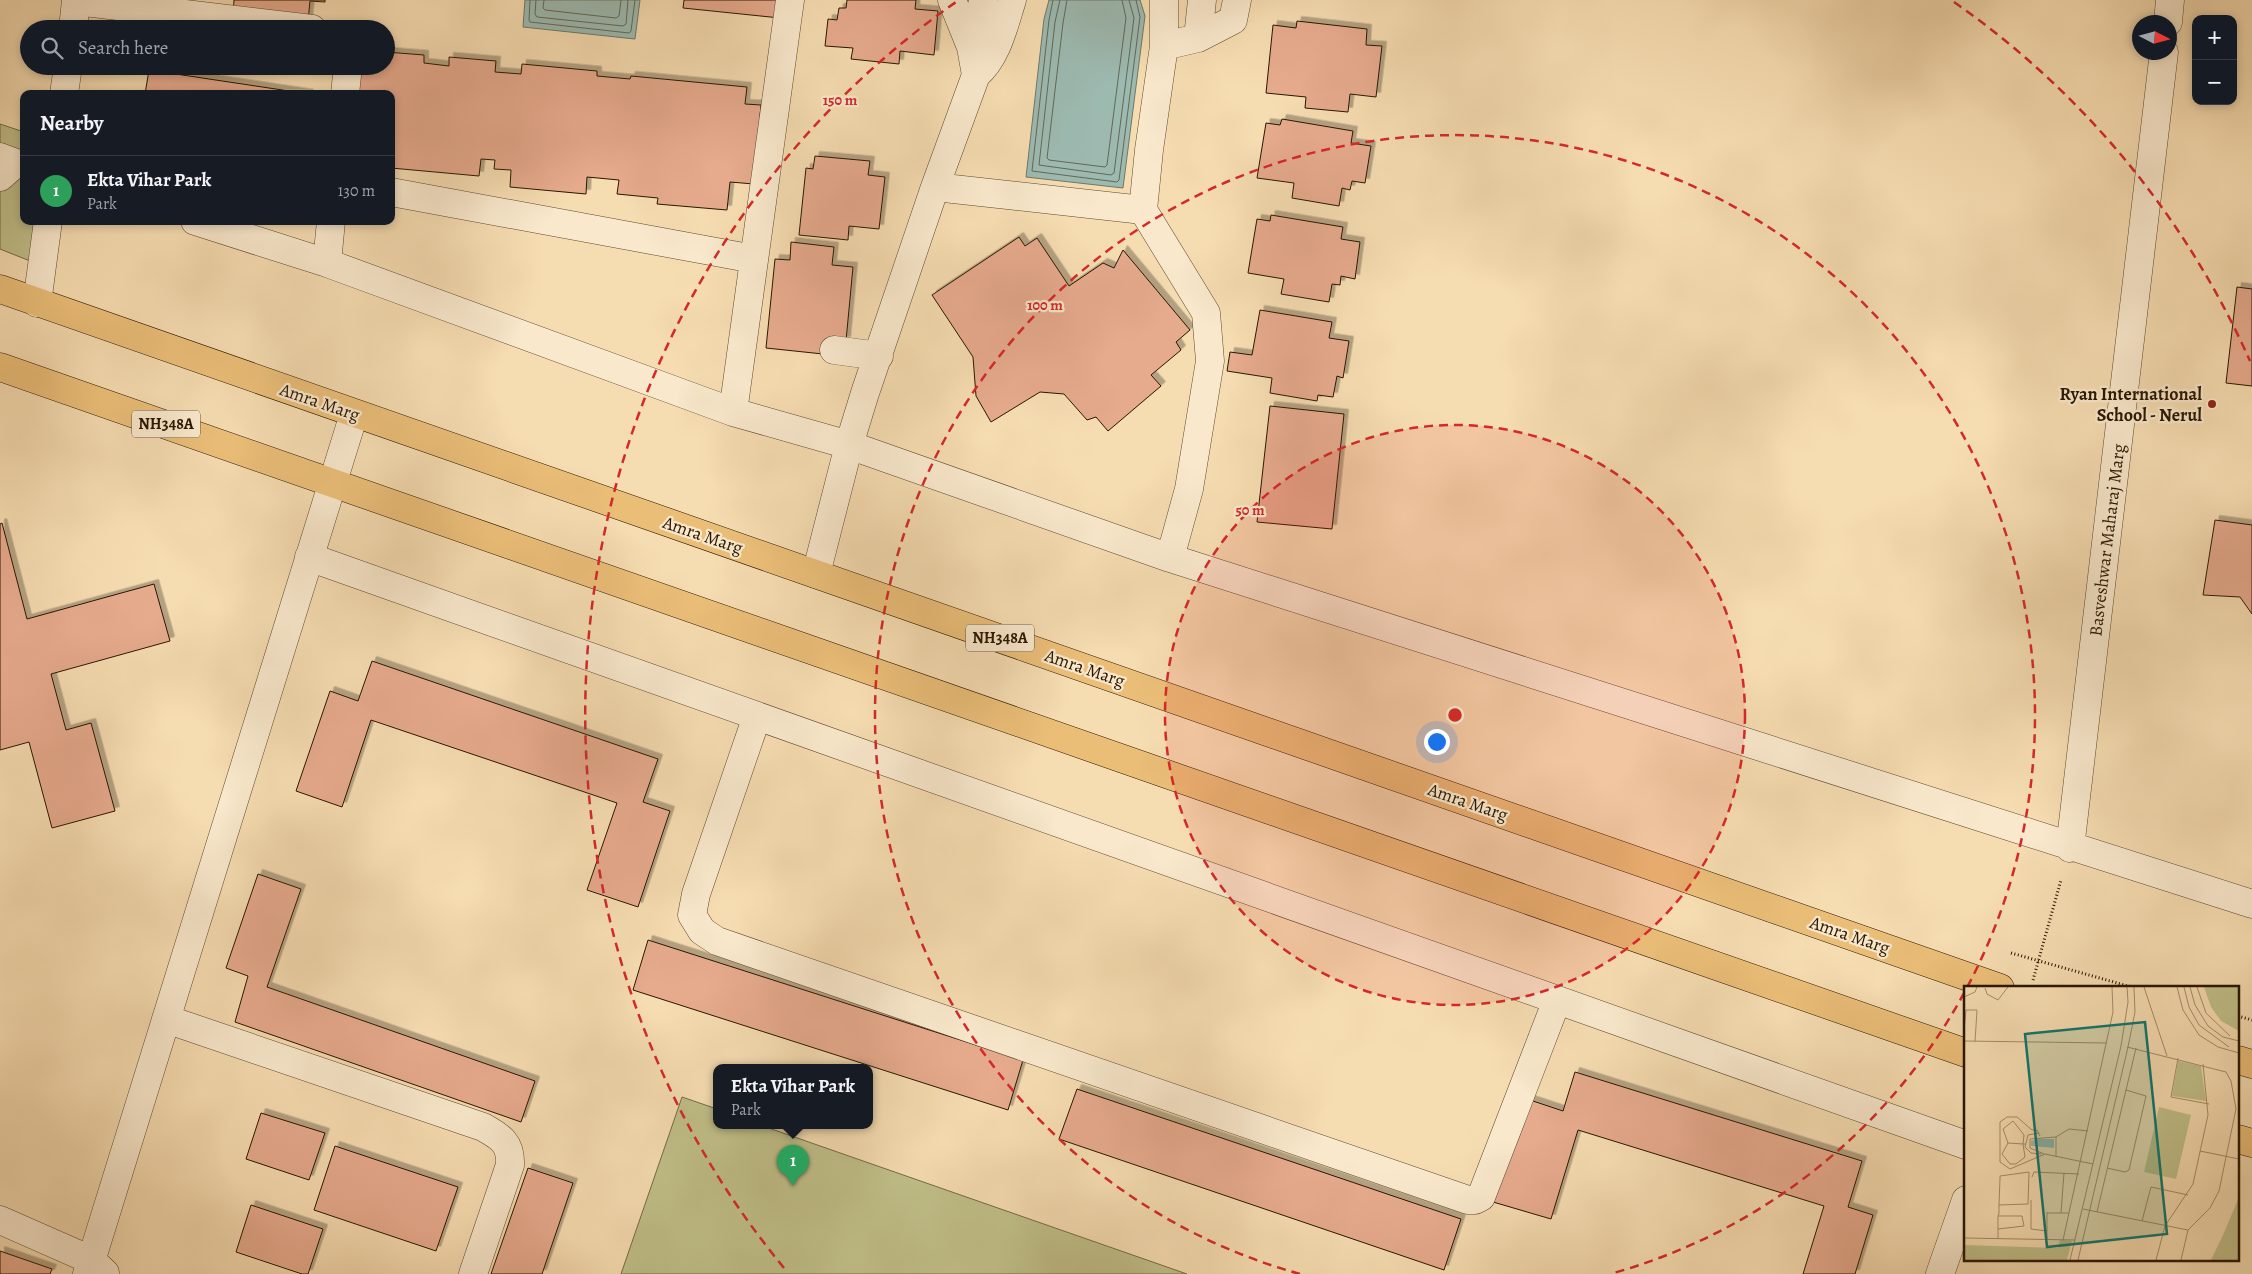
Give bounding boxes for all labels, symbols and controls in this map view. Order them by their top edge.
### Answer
north arrow [2132,15,2177,60]
map controls [2192,15,2237,105]
button: + [2192,15,2237,60]
search box [20,20,395,75]
icon: search [38,34,66,62]
text: Search here [78,35,168,61]
button: − [2192,60,2237,105]
text: 150 m [823,90,858,110]
text: Nearby [40,109,103,137]
text: Ekta Vihar Park [87,167,211,193]
text: 1 [53,180,59,202]
text: 130 m [338,180,375,202]
text: Park [87,193,117,215]
text: 100 m [1027,295,1063,315]
street label: Amra Marg [276,377,363,427]
place label: Ryan International School - Nerul [2060,382,2202,427]
marker: Ryan International School - Nerul [2206,398,2218,410]
road number: NH348A [132,410,200,438]
street label: Basveshwar Maharaj Marg [2083,442,2131,638]
text: 50 m [1235,500,1265,520]
street label: Amra Marg [659,510,746,560]
road number: NH348A [966,624,1034,651]
street label: Amra Marg [1041,643,1128,693]
centre of rings [1446,706,1464,724]
your location [1424,729,1450,755]
street label: Amra Marg [1424,777,1511,827]
street label: Amra Marg [1806,910,1893,960]
inset map [1964,986,2240,1262]
popup [713,1064,873,1129]
text: Ekta Vihar Park [731,1073,855,1099]
text: Park [731,1099,761,1121]
pin: 1 [777,1145,809,1186]

